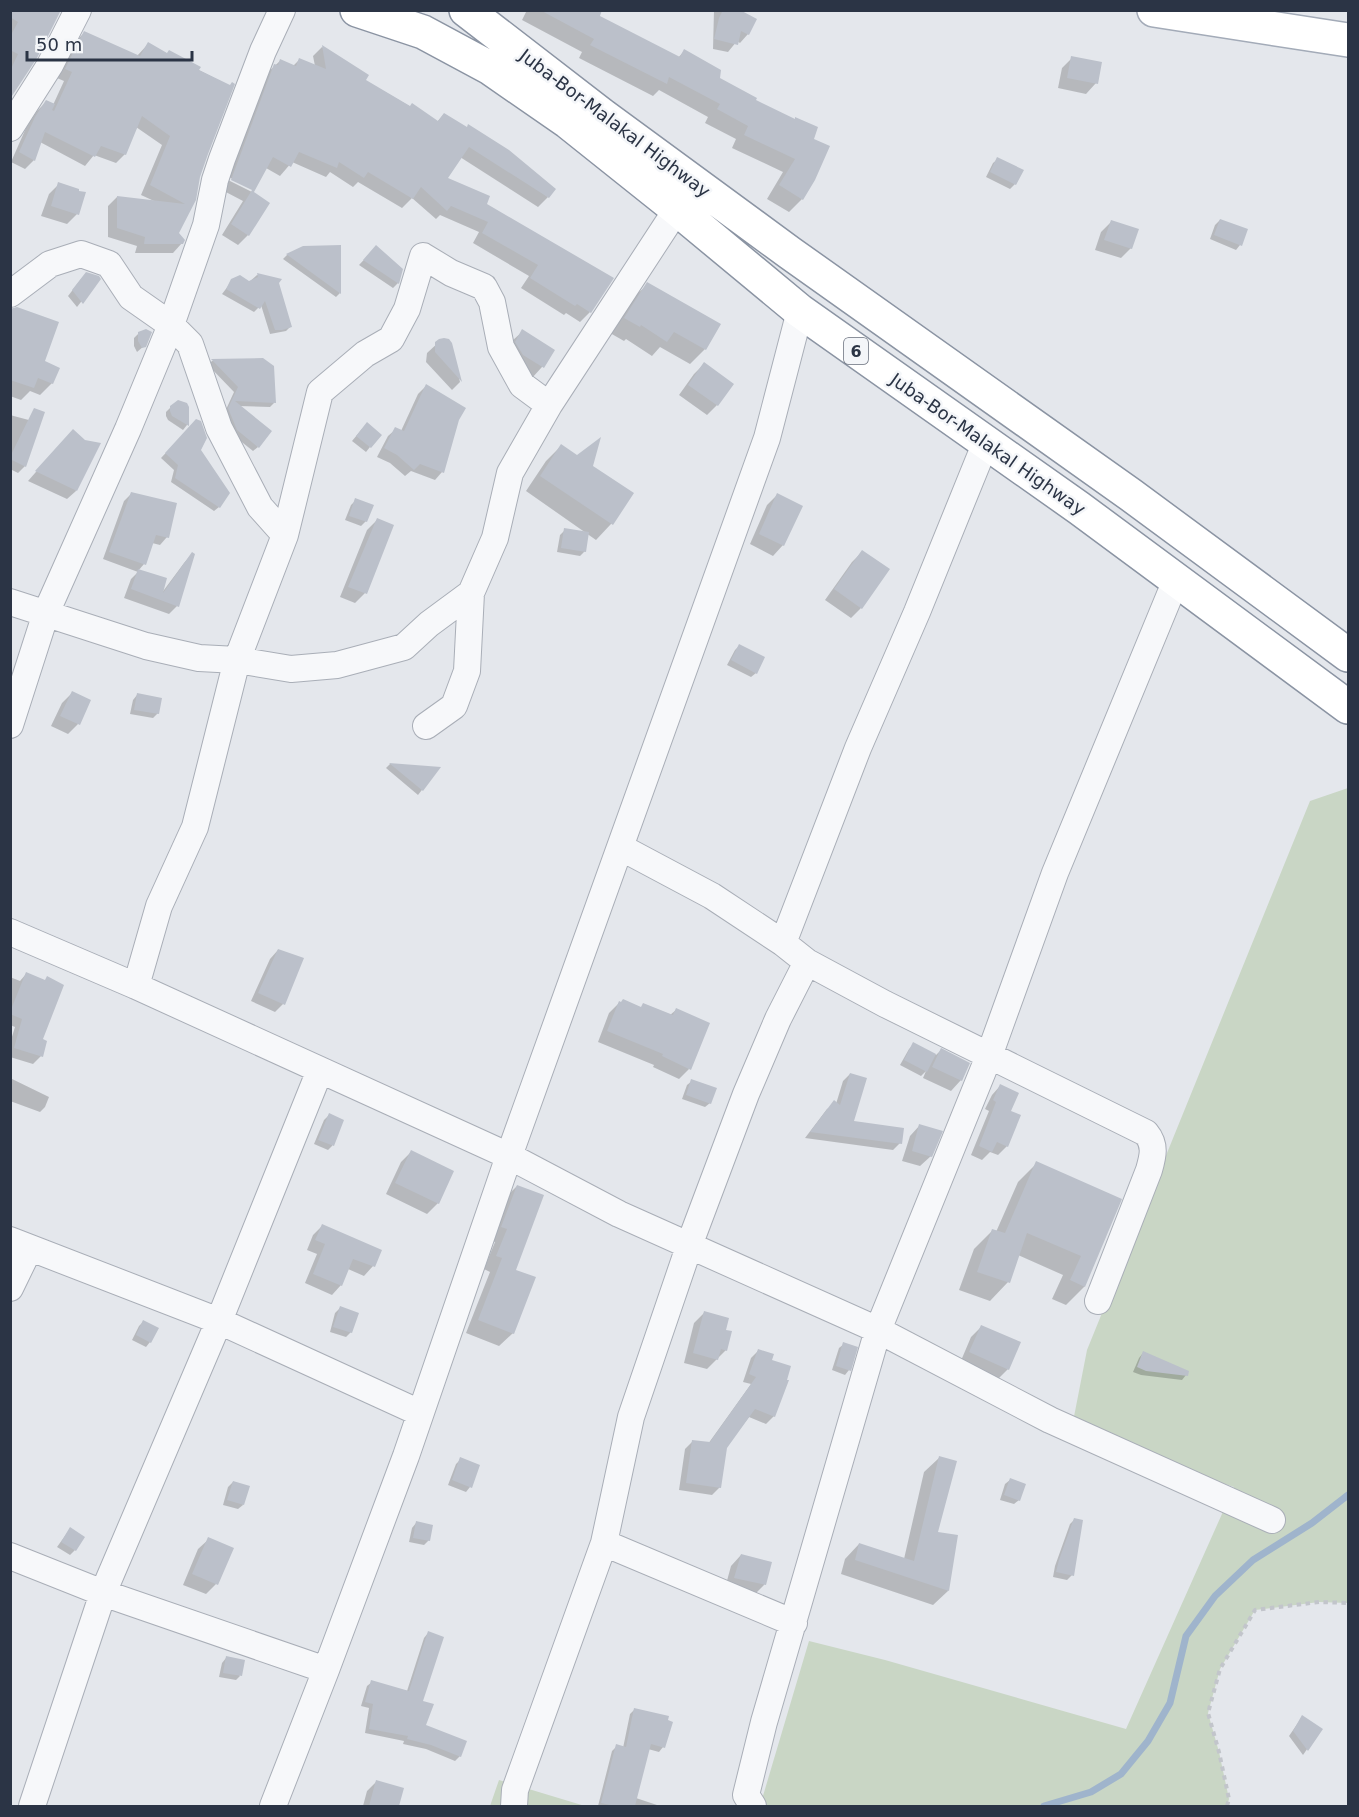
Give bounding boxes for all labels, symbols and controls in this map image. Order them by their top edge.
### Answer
scale bar [27,24,192,62]
text: 50 m [36,34,82,55]
street label: Juba-Bor-Malakal Highway [515,44,715,202]
road number: 6 [844,338,868,364]
street label: Juba-Bor-Malakal Highway [886,368,1090,520]

